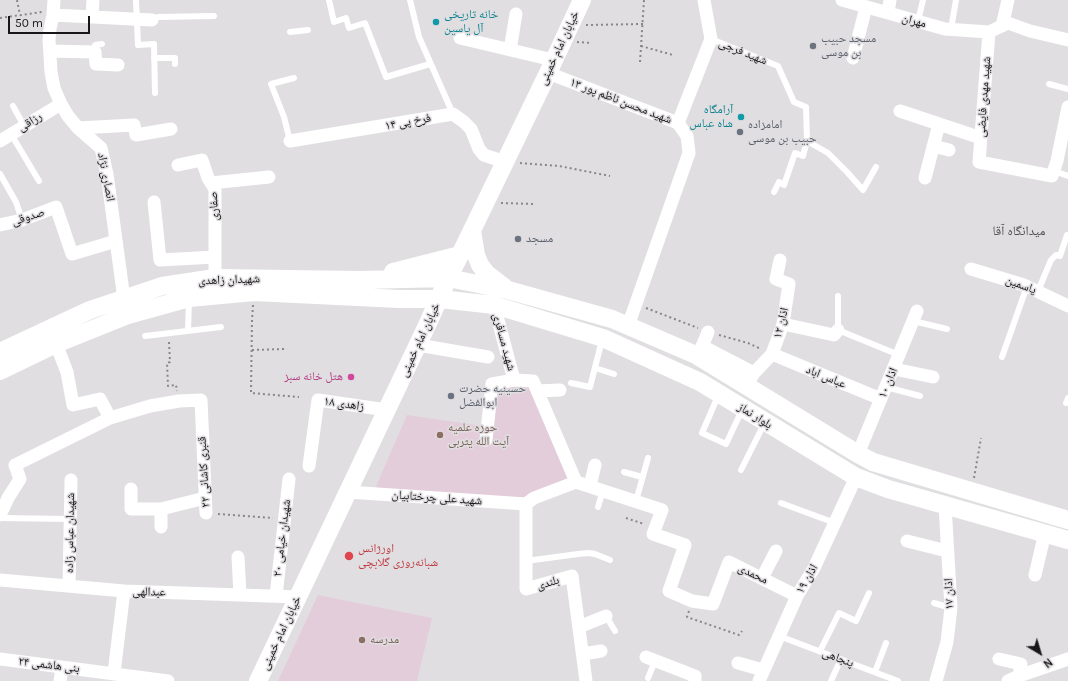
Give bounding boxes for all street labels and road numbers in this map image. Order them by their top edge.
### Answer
street label: خیابان امام خمینی [536,9,582,87]
street label: مهران [900,11,928,31]
street label: شهید فرجی [717,36,769,68]
street label: شهید مهدی فایضی [974,56,994,138]
street label: شهید محسن ناظم پور ۱۳ [568,75,674,127]
street label: رزاقی [15,109,45,135]
street label: فرخ پی ۱۴ [384,111,432,133]
street label: انصاری نژاد [94,151,118,203]
street label: صفاری [206,191,222,221]
street label: صدوقی [10,205,46,229]
street label: شهیدان زاهدی [198,272,260,288]
street label: یاسمین [1004,273,1038,297]
street label: خیابان امام خمینی [397,301,443,379]
street label: اذان ۱۲ [770,306,792,340]
street label: شهید مسافری [489,312,519,372]
street label: عباس اباد [804,363,848,391]
street label: اذان ۱۰ [875,366,901,400]
street label: زاهدی ۱۸ [323,394,365,414]
street label: بلوار نماز [735,400,775,432]
street label: قنبری کاشانی ۲۲ [195,436,213,508]
street label: شهید علی چرختابیان [391,488,483,508]
street label: شهیدان عباس زاده [62,493,78,573]
street label: شهیدان خیامی ۲۰ [270,499,294,577]
street label: محمدی [736,561,770,587]
street label: اذان ۱۹ [793,562,821,596]
street label: بلندی [535,573,561,593]
street label: اذان ۱۷ [941,578,957,610]
street label: عبدالهی [132,585,166,599]
street label: خیابان امام خمینی [258,594,304,672]
street label: پنجاهی [820,645,856,671]
street label: بنی هاشمی ۲۴ [17,654,81,676]

